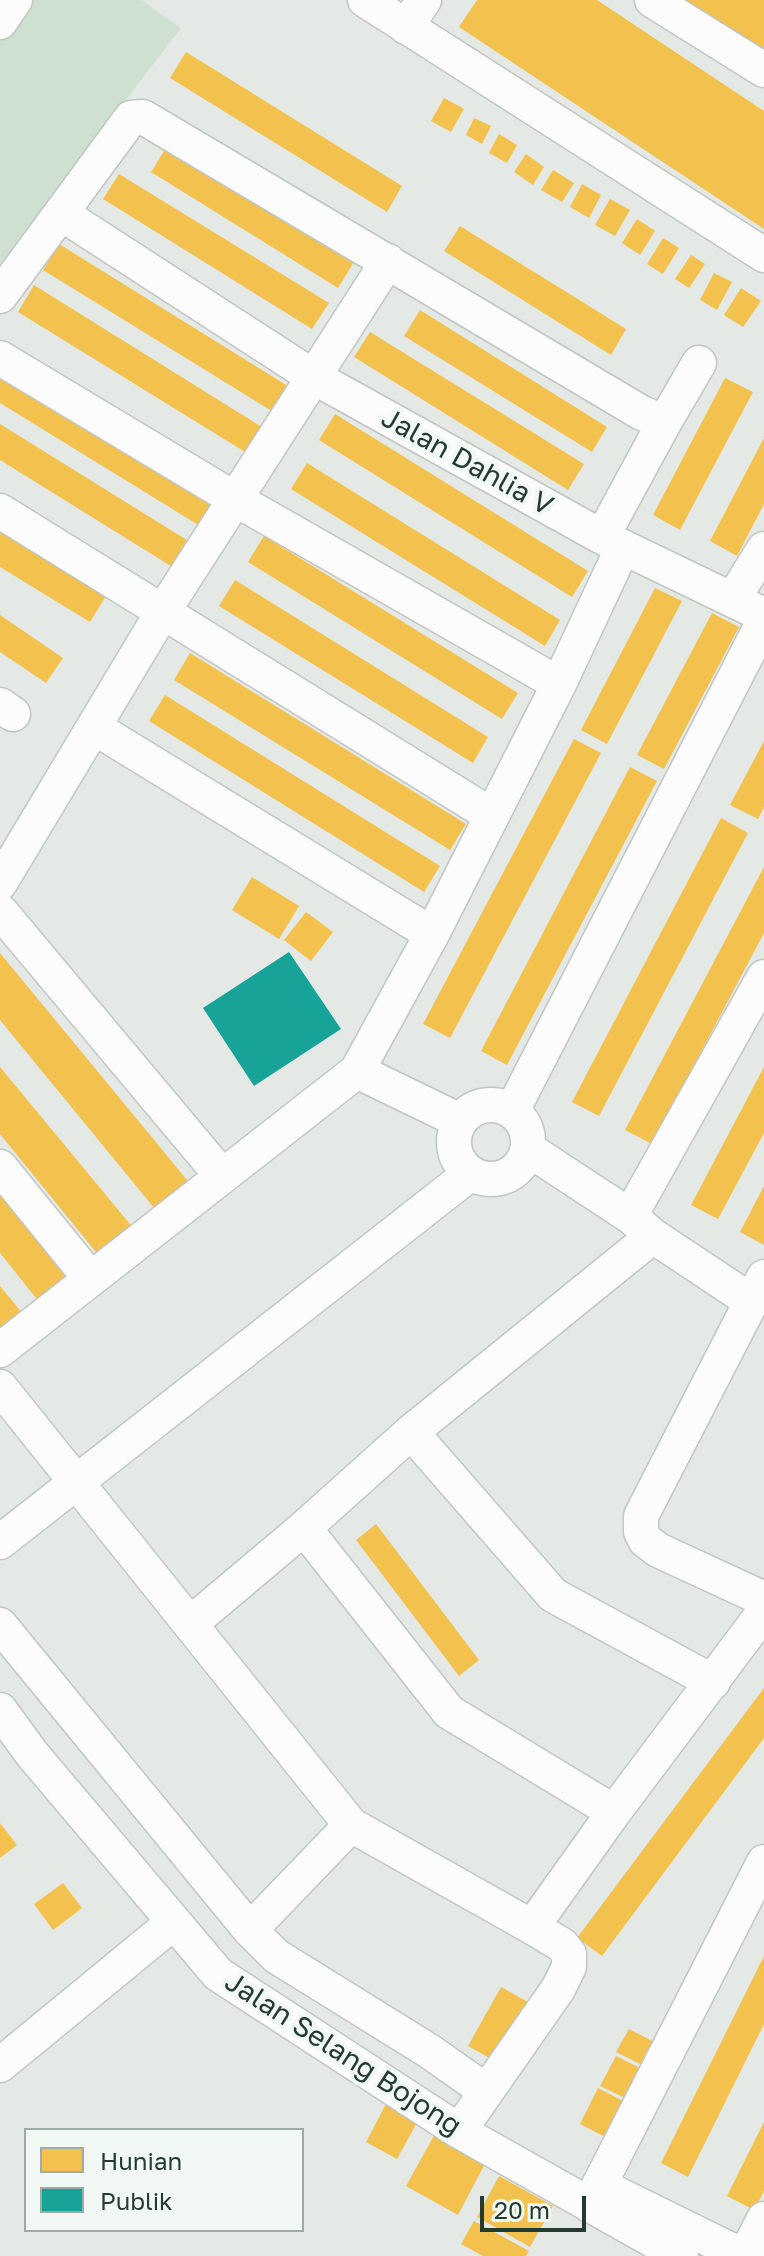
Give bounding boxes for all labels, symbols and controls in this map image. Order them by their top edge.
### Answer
street label: Jalan Dahlia V [375,401,559,523]
street label: Jalan Selang Bojong [219,1965,467,2143]
legend [24,2128,304,2232]
text: Hunian [100,2146,182,2175]
scale bar [484,2180,590,2230]
text: Publik [100,2186,173,2215]
text: 20 m [494,2195,550,2224]

